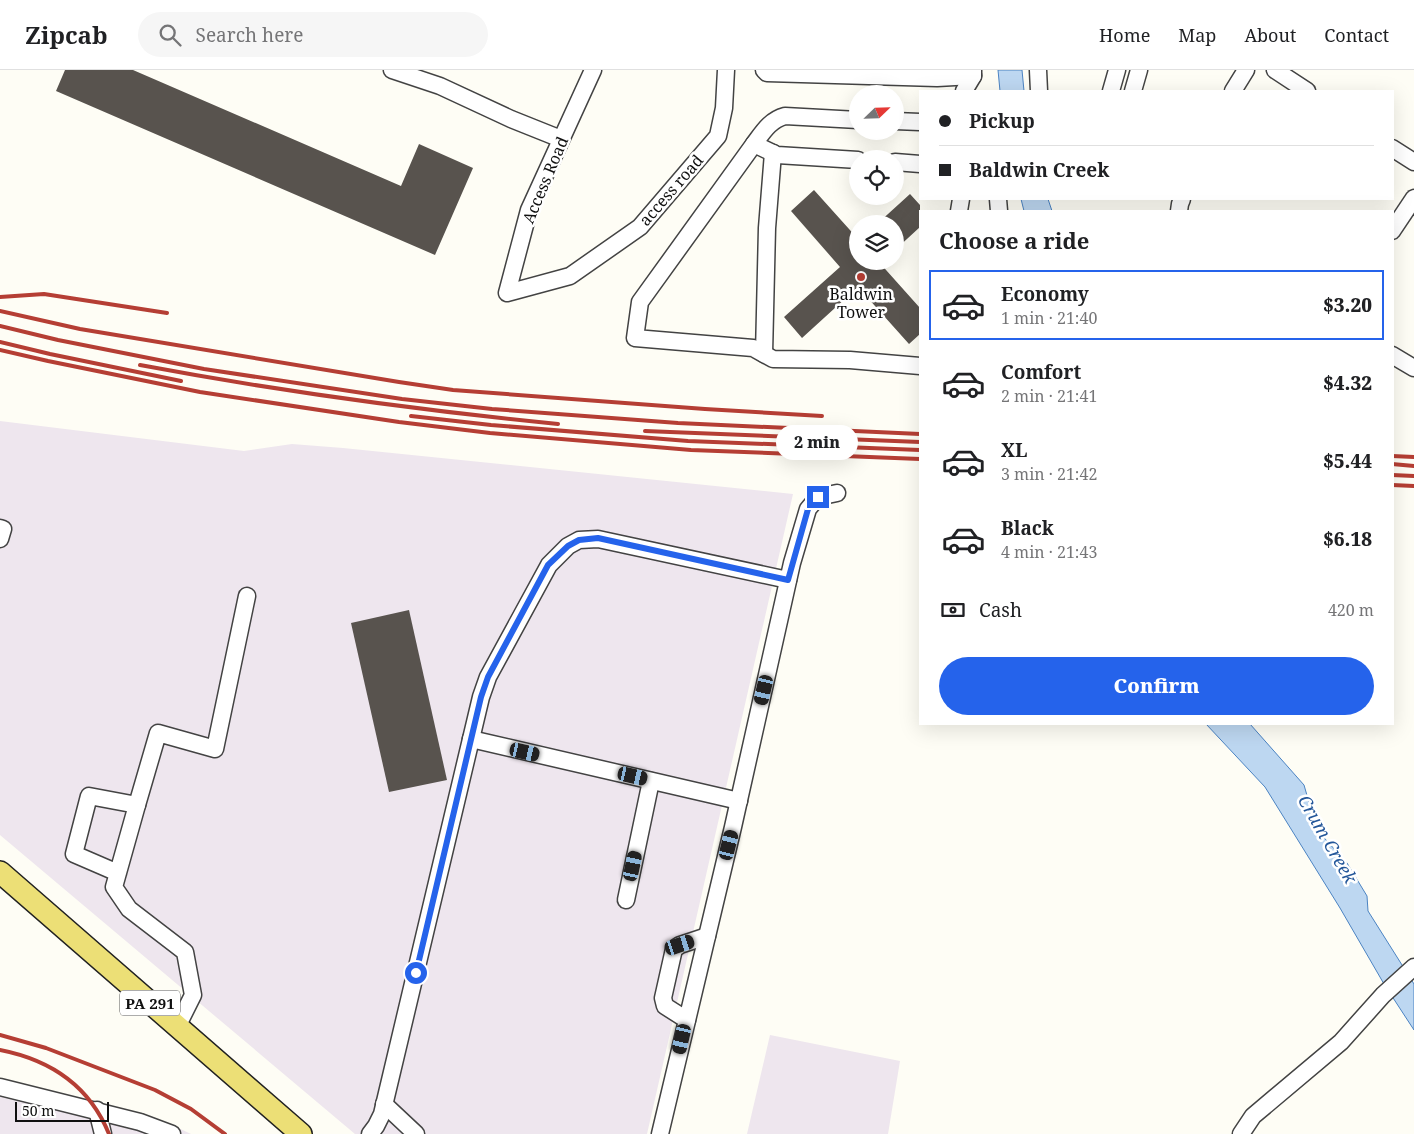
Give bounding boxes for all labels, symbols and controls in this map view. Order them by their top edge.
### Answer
search box [138,12,488,57]
text: Zipcab [25,18,108,51]
icon: search [156,21,184,49]
text: Search here [196,22,303,48]
text: Home [1099,23,1150,47]
text: Map [1178,23,1216,47]
text: About [1244,23,1296,47]
text: Contact [1324,23,1389,47]
north arrow [849,85,904,140]
map controls [849,85,904,270]
text: Pickup [969,108,1035,134]
street label: Access Road [517,133,573,227]
street label: access road [634,150,708,230]
button: locate [849,150,904,205]
text: Baldwin Creek [969,157,1109,183]
button: layers [849,215,904,270]
text: Choose a ride [939,225,1089,255]
marker: Baldwin Tower [855,271,867,283]
text: Economy [1001,281,1089,307]
place label: Baldwin Tower [829,283,893,323]
icon: car [941,283,986,328]
text: $3.20 [1323,292,1372,318]
text: 1 min · 21:40 [1001,307,1097,329]
text: Comfort [1001,359,1081,385]
icon: car [941,361,986,406]
text: $4.32 [1323,370,1372,396]
text: 2 min · 21:41 [1001,385,1097,407]
callout: 2 min [777,424,859,460]
text: 2 min [794,431,840,453]
text: XL [1001,437,1027,463]
icon: car [941,439,986,484]
text: $5.44 [1323,448,1372,474]
text: 3 min · 21:42 [1001,463,1097,485]
route end [807,486,829,508]
text: Black [1001,515,1054,541]
icon: car [941,517,986,562]
text: $6.18 [1323,526,1372,552]
text: 4 min · 21:43 [1001,541,1097,563]
icon: cash [939,596,967,624]
text: Cash [979,597,1022,623]
text: 420 m [1328,599,1374,621]
button: Confirm [939,657,1374,715]
car [753,674,774,706]
car [508,741,541,763]
car [616,765,649,787]
water label: Crum Creek [1293,790,1363,888]
car [718,829,739,861]
car [622,850,643,882]
car [663,933,696,957]
route start [405,962,427,984]
road number: PA 291 [120,990,180,1016]
car [671,1023,692,1055]
scale bar [15,1099,109,1122]
text: 50 m [22,1101,55,1120]

